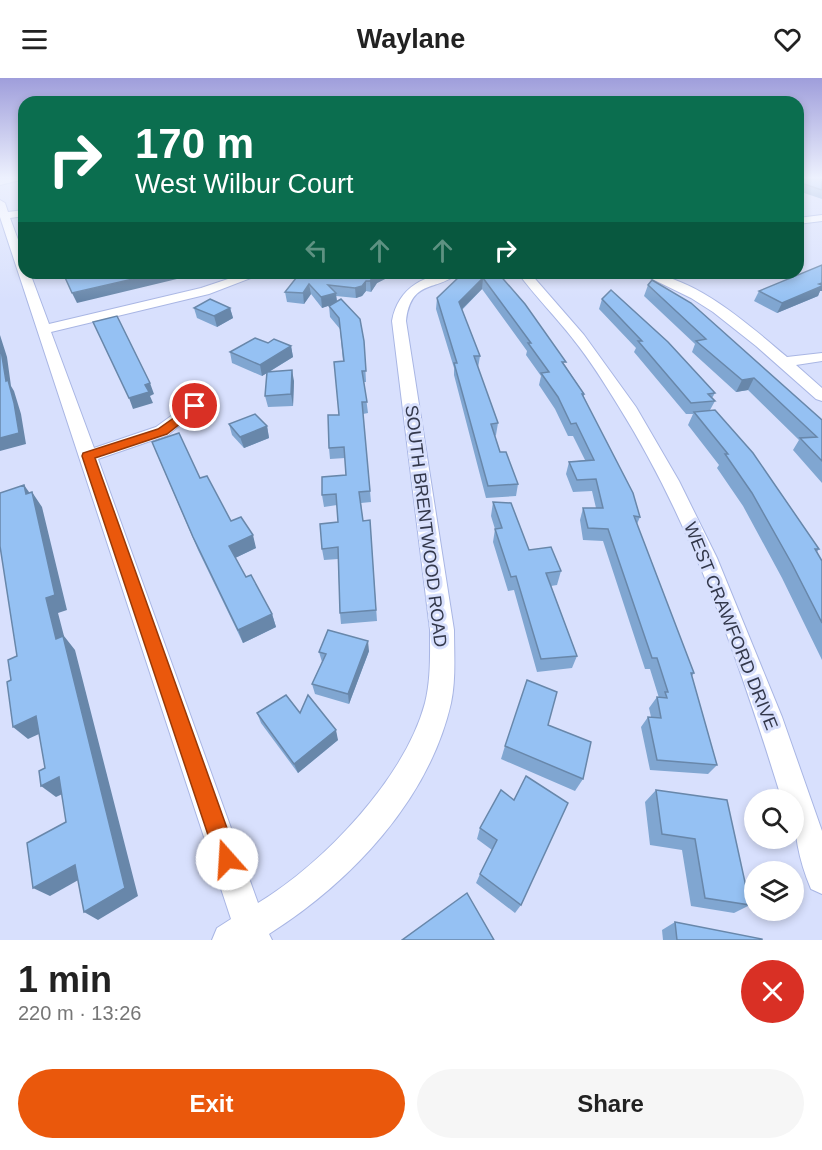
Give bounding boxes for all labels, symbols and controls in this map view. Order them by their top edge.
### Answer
icon: menu [18,23,51,56]
icon: heart [771,23,804,56]
text: Waylane [357,24,465,54]
icon: right [36,120,114,198]
text: 170 m [135,120,254,167]
text: West Wilbur Court [135,169,354,199]
icon: left [300,234,333,267]
icon: ahead [363,234,396,267]
icon: ahead [426,234,459,267]
icon: right [489,234,522,267]
pin [169,380,220,431]
icon: arrive [178,389,211,422]
street label: SOUTH BRENTWOOD ROAD [401,404,451,648]
street label: WEST CRAWFORD DRIVE [680,519,782,733]
map controls [744,789,804,921]
button: search [744,789,804,849]
position arrow [195,827,259,891]
button: layers [744,861,804,921]
text: 1 min [18,959,112,1000]
button: close [741,960,804,1023]
text: 220 m · 13:26 [18,1002,141,1024]
button: Exit [18,1069,405,1138]
button: Share [417,1069,804,1138]

